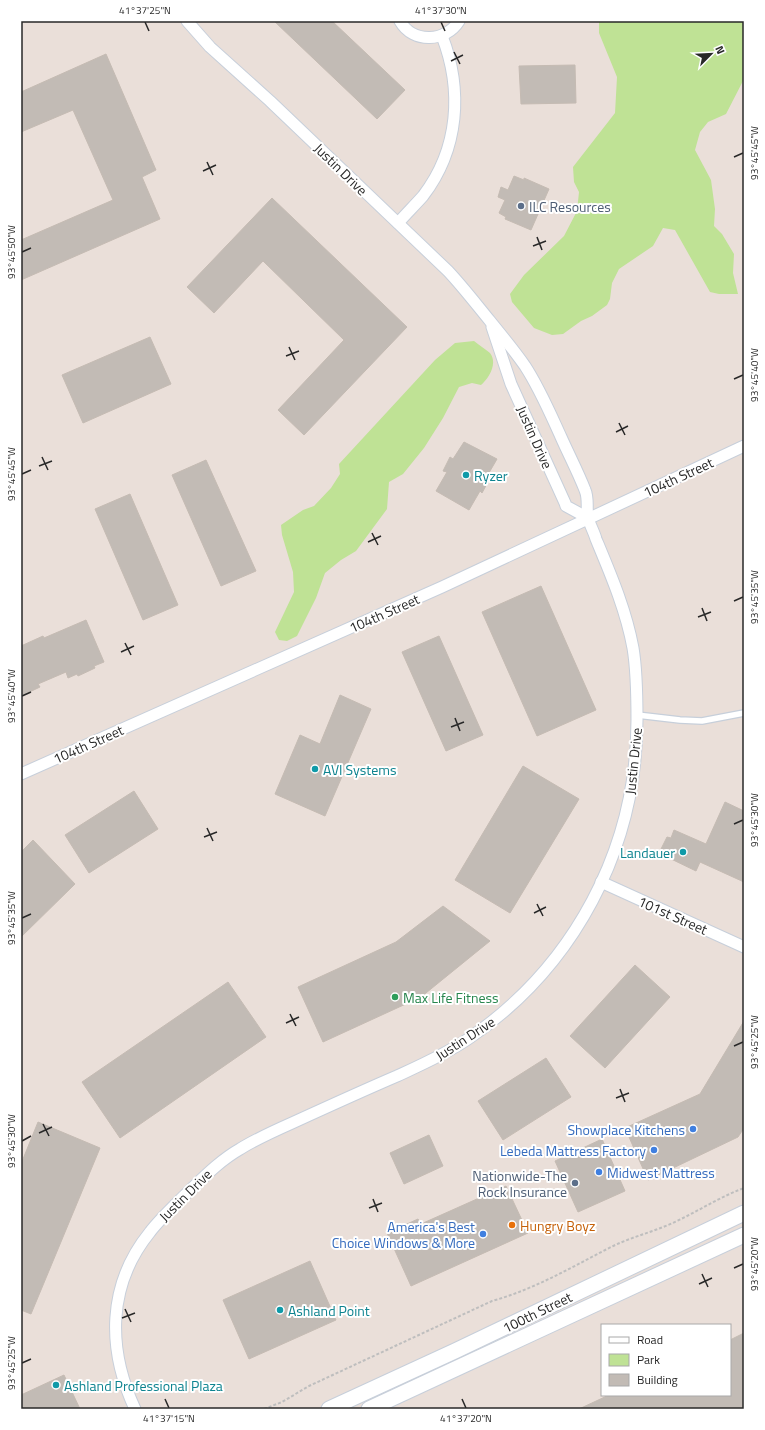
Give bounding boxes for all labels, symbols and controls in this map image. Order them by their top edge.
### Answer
text: 41°37'25"N [119,3,171,18]
text: 41°37'30"N [415,3,467,18]
north arrow [691,34,731,74]
text: N [711,43,729,57]
text: 93°45'45"W [747,126,762,180]
street label: Justin Drive [310,138,372,200]
place label: ILC Resources [529,196,611,217]
marker: ILC Resources [516,201,526,211]
text: 93°45'50"W [4,225,19,279]
text: 93°45'40"W [747,348,762,402]
street label: Justin Drive [512,402,558,472]
text: 93°45'45"W [4,447,19,501]
street label: 104th Street [640,452,717,502]
place label: Ryzer [474,465,508,486]
marker: Ryzer [461,470,471,480]
text: 93°45'35"W [747,570,762,624]
street label: 104th Street [345,588,423,638]
text: 93°45'40"W [4,669,19,723]
street label: 104th Street [49,719,127,769]
street label: Justin Drive [619,726,647,796]
place label: AVI Systems [323,759,396,780]
marker: AVI Systems [310,764,320,774]
text: 93°45'30"W [747,793,762,847]
place label: Landauer [620,842,675,863]
marker: Landauer [678,847,688,857]
street label: 101st Street [635,890,711,940]
text: 93°45'35"W [4,891,19,945]
place label: Max Life Fitness [403,987,499,1008]
marker: Max Life Fitness [390,992,400,1002]
street label: Justin Drive [431,1011,499,1065]
text: 93°45'25"W [747,1015,762,1069]
text: 93°45'30"W [4,1114,19,1168]
place label: Showplace Kitchens [567,1119,685,1140]
marker: Showplace Kitchens [688,1124,698,1134]
place label: Lebeda Mattress Factory [500,1140,646,1161]
marker: Lebeda Mattress Factory [649,1145,659,1155]
place label: Midwest Mattress [607,1162,715,1183]
street label: Justin Drive [154,1164,216,1226]
place label: Nationwide-The Rock Insurance [472,1165,567,1202]
marker: Midwest Mattress [594,1167,604,1177]
marker: Nationwide-The Rock Insurance [570,1178,580,1188]
place label: Hungry Boyz [520,1215,595,1236]
place label: America's Best Choice Windows & More [332,1216,475,1253]
marker: Hungry Boyz [507,1220,517,1230]
marker: America's Best Choice Windows & More [478,1229,488,1239]
text: 93°45'20"W [747,1237,762,1291]
street label: 100th Street [499,1286,575,1338]
place label: Ashland Point [288,1300,370,1321]
marker: Ashland Point [275,1305,285,1315]
legend [601,1324,731,1396]
text: Road [637,1330,663,1349]
text: 93°45'25"W [4,1336,19,1390]
text: Park [637,1350,660,1369]
text: Building [637,1370,678,1389]
place label: Ashland Professional Plaza [64,1375,223,1396]
marker: Ashland Professional Plaza [51,1380,61,1390]
text: 41°37'15"N [143,1411,195,1426]
text: 41°37'20"N [440,1411,492,1426]

